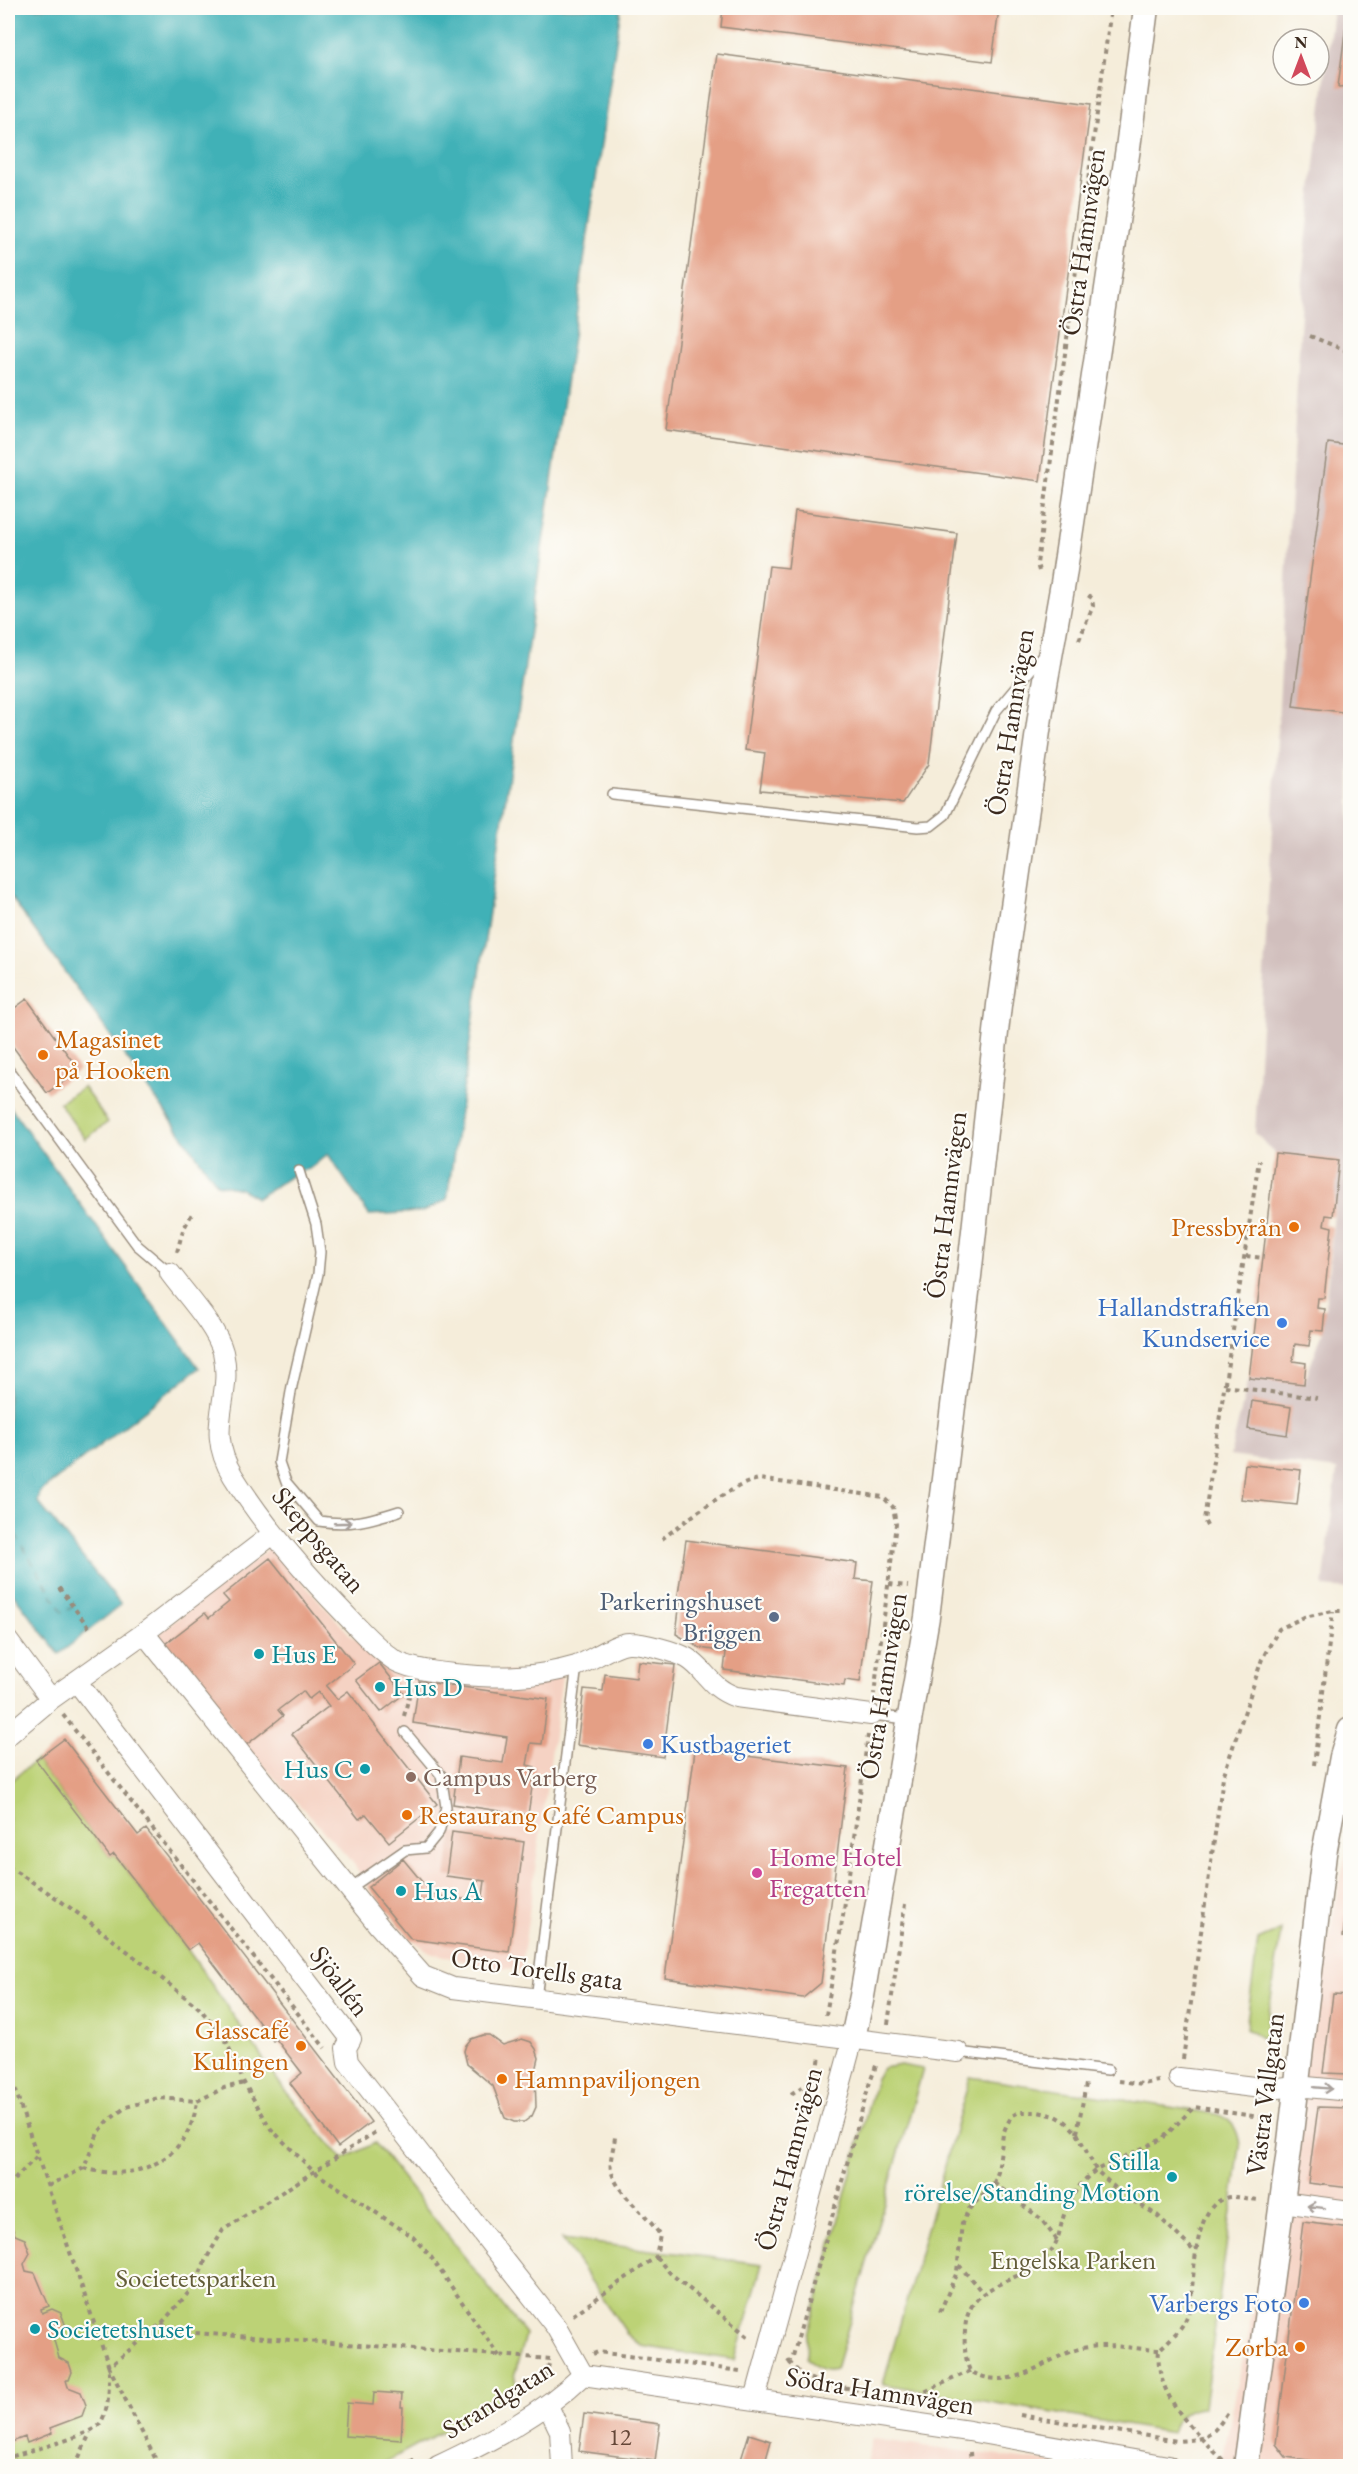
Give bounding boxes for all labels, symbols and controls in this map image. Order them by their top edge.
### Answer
north arrow [1271,27,1331,87]
text: N [1295,32,1308,53]
street label: Östra Hamnvägen [1052,146,1113,338]
street label: Östra Hamnvägen [977,626,1042,818]
place label: Magasinet på Hooken [55,1021,170,1087]
marker: Magasinet på Hooken [36,1048,50,1062]
street label: Östra Hamnvägen [917,1109,974,1301]
place label: Pressbyrån [1171,1209,1282,1244]
marker: Pressbyrån [1287,1220,1301,1234]
place label: Hallandstrafiken Kundservice [1097,1289,1270,1355]
marker: Hallandstrafiken Kundservice [1275,1316,1289,1330]
street label: Skeppsgatan [265,1479,374,1600]
one-way arrow [333,1517,353,1529]
place label: Parkeringshuset Briggen [599,1583,763,1649]
street label: Östra Hamnvägen [850,1590,915,1782]
marker: Parkeringshuset Briggen [767,1610,781,1624]
place label: Hus E [271,1636,336,1671]
marker: Hus E [252,1647,266,1661]
place label: Hus D [392,1669,463,1704]
marker: Hus D [373,1680,387,1694]
place label: Kustbageriet [660,1726,791,1761]
marker: Kustbageriet [641,1737,655,1751]
place label: Hus C [284,1751,353,1786]
place label: Campus Varberg [423,1759,597,1794]
marker: Hus C [358,1762,372,1776]
marker: Campus Varberg [404,1770,418,1784]
place label: Restaurang Café Campus [419,1797,684,1832]
marker: Restaurang Café Campus [400,1808,414,1822]
place label: Home Hotel Fregatten [769,1839,902,1905]
marker: Home Hotel Fregatten [750,1866,764,1880]
place label: Hus A [413,1873,482,1908]
marker: Hus A [394,1884,408,1898]
street label: Sjöallén [302,1938,378,2023]
street label: Otto Torells gata [449,1939,626,1998]
street label: Västra Vallgatan [1237,2011,1292,2177]
place label: Glasscafé Kulingen [193,2012,289,2078]
marker: Glasscafé Kulingen [294,2039,308,2053]
place label: Hamnpaviljongen [514,2061,701,2096]
street label: Östra Hamnvägen [747,2063,830,2255]
marker: Hamnpaviljongen [495,2072,509,2086]
one-way arrow [1313,2083,1333,2094]
place label: Stilla rörelse/Standing Motion [904,2143,1160,2209]
marker: Stilla rörelse/Standing Motion [1165,2170,1179,2184]
one-way arrow [1307,2201,1327,2212]
park label: Engelska Parken [990,2242,1156,2277]
park label: Societetsparken [116,2260,276,2295]
place label: Varbergs Foto [1149,2285,1292,2320]
marker: Varbergs Foto [1297,2296,1311,2310]
place label: Societetshuset [47,2311,194,2346]
marker: Societetshuset [28,2322,42,2336]
place label: Zorba [1225,2329,1288,2364]
marker: Zorba [1293,2340,1307,2354]
street label: Strandgatan [436,2351,560,2446]
street label: Södra Hamnvägen [783,2358,977,2423]
house number: 12 [608,2421,632,2452]

